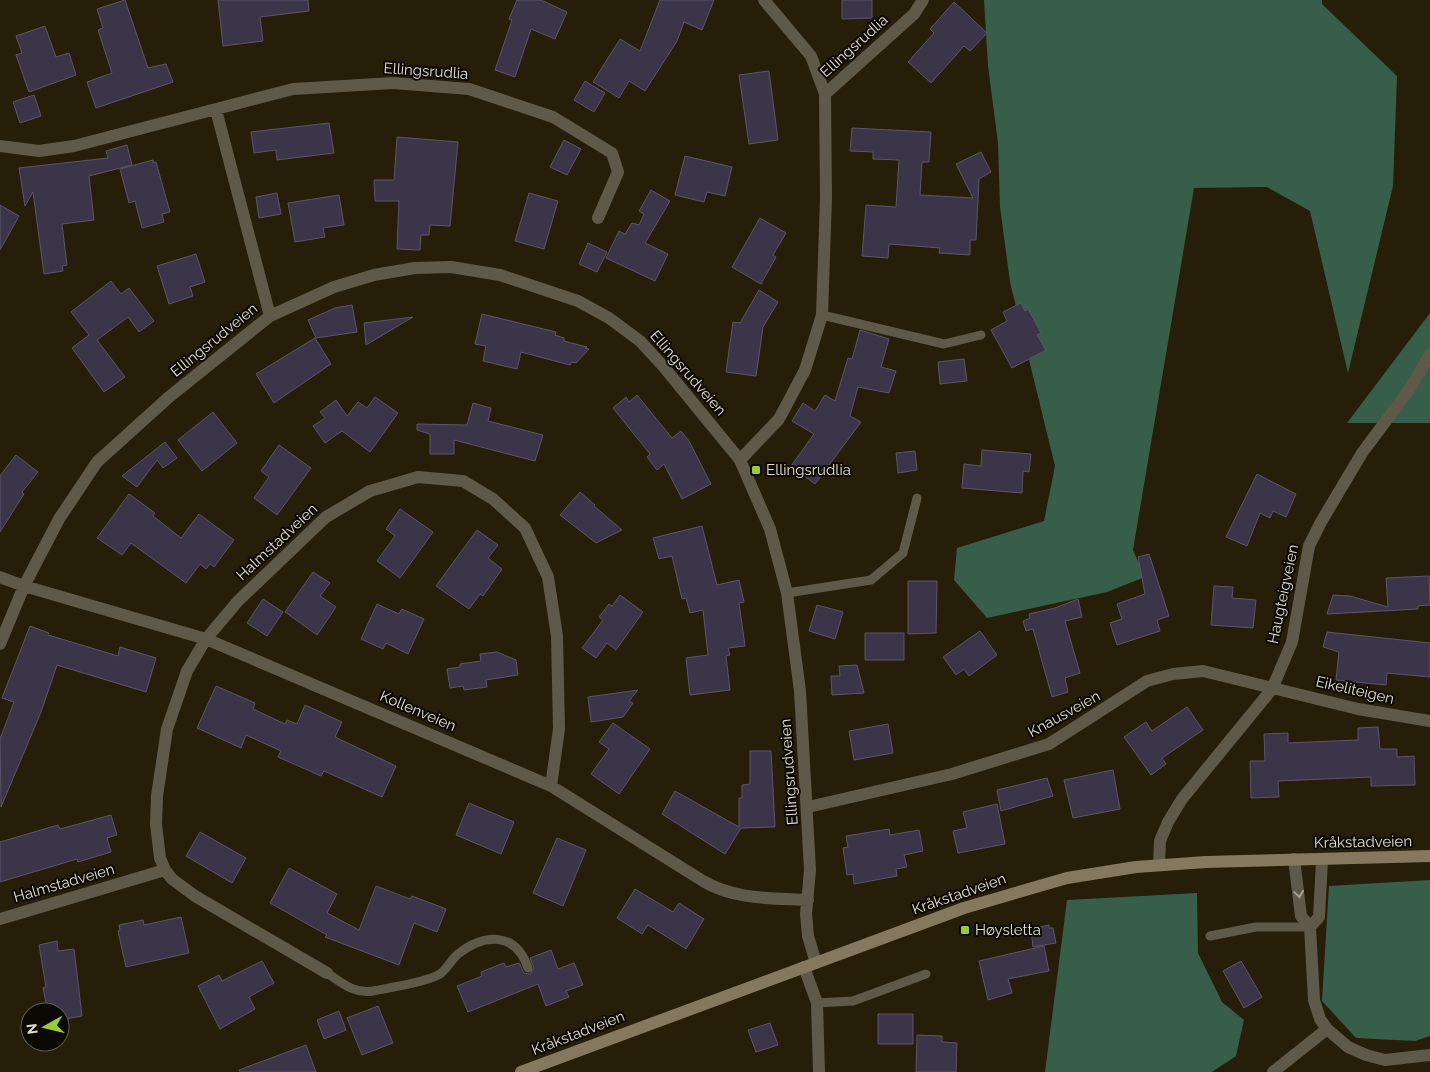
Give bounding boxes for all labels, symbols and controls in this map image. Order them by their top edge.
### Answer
street label: Ellingsrudlia [816,11,892,81]
street label: Ellingsrudlia [383,59,469,83]
street label: Ellingsrudveien [167,299,261,381]
street label: Ellingsrudveien [646,327,730,419]
place label: Ellingsrudlia [766,461,851,479]
marker: Ellingsrudlia [750,464,762,476]
street label: Halmstadveien [233,500,321,584]
street label: Haugteigveien [1264,543,1302,645]
street label: Eikeliteigen [1314,672,1396,708]
street label: Kollenveien [377,687,459,735]
street label: Knausveien [1025,687,1103,741]
street label: Ellingsrudveien [776,718,802,826]
street label: Kråkstadveien [1314,832,1412,852]
street label: Halmstadveien [11,860,117,906]
street label: Kråkstadveien [910,870,1008,918]
one-way arrow [1293,890,1303,899]
place label: Høysletta [975,921,1041,939]
marker: Høysletta [959,924,971,936]
north arrow [20,1002,70,1052]
street label: Kråkstadveien [529,1007,627,1059]
text: N [23,1022,41,1035]

